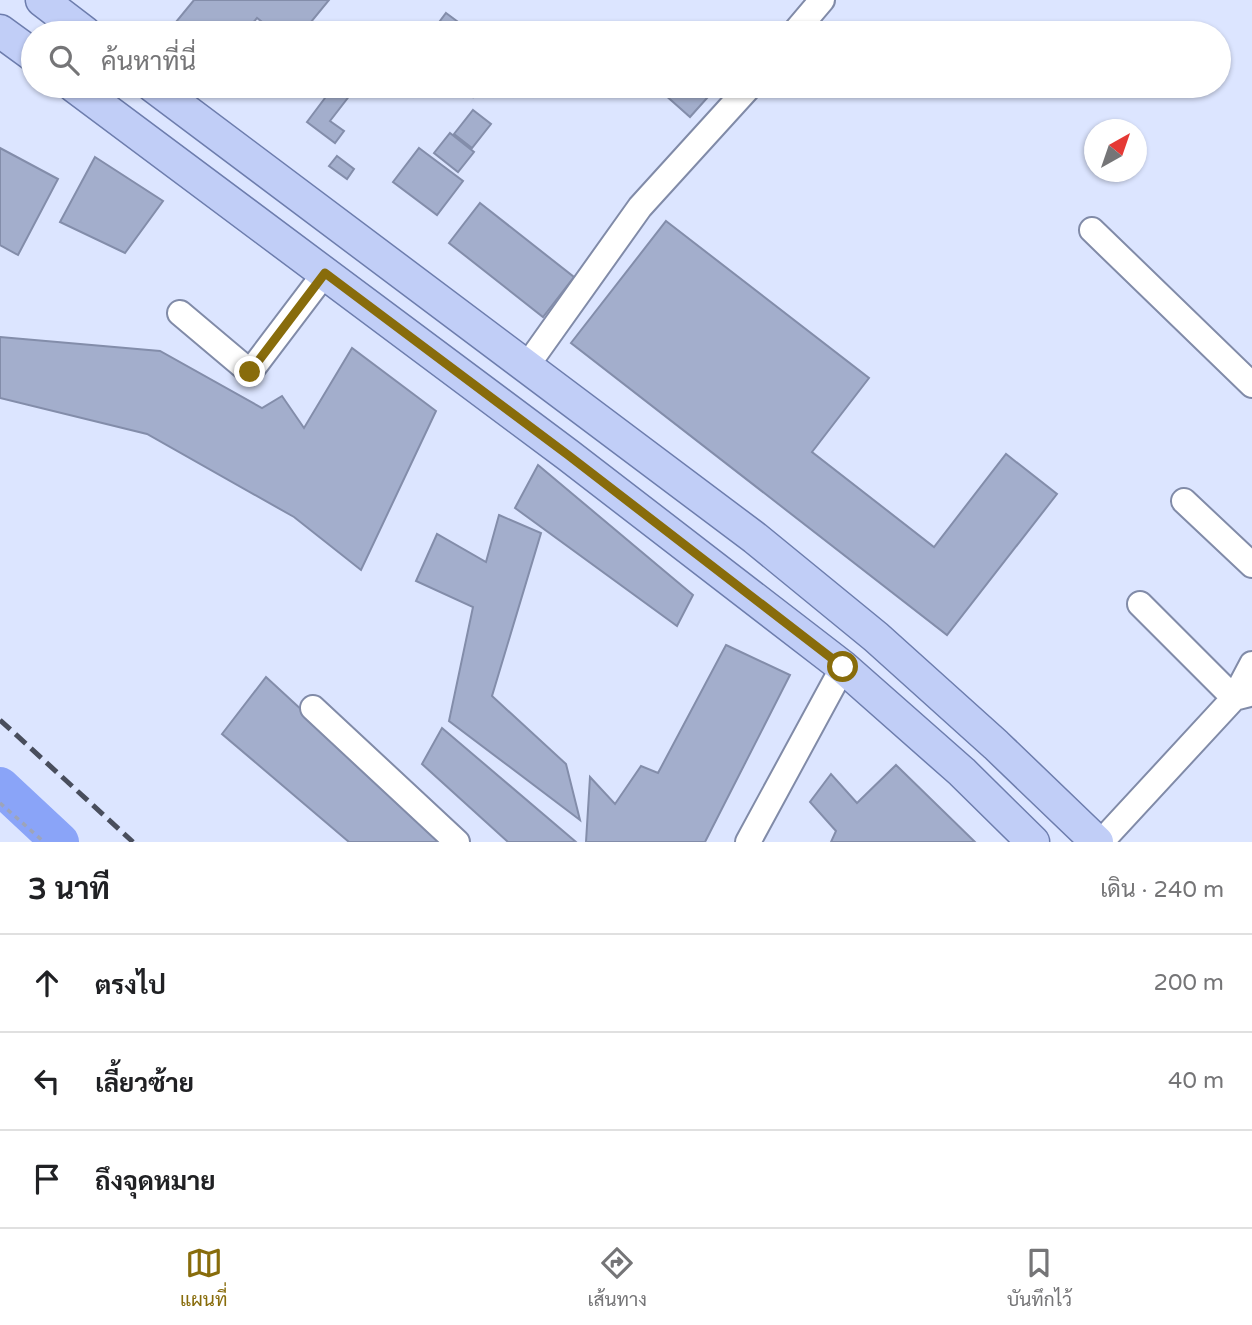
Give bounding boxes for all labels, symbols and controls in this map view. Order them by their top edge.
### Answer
search box [21,21,1231,98]
icon: search [45,41,83,79]
text: ค้นหาที่นี่ [101,46,196,77]
north arrow [1084,119,1147,182]
route end [234,356,265,387]
route start [827,651,858,682]
text: 3 นาที [28,871,110,908]
text: เดิน · 240 m [1100,876,1224,904]
icon: ahead [28,964,66,1002]
text: 200 m [1154,969,1224,997]
text: ตรงไป [95,970,166,1001]
icon: left [28,1062,66,1100]
text: 40 m [1168,1067,1224,1095]
text: เลี้ยวซ้าย [95,1068,194,1099]
icon: arrive [28,1160,66,1198]
text: ถึงจุดหมาย [95,1166,216,1197]
tab: แผนที่ [180,1244,227,1311]
tab: เส้นทาง [588,1244,647,1311]
tab: บันทึกไว้ [1007,1244,1072,1311]

